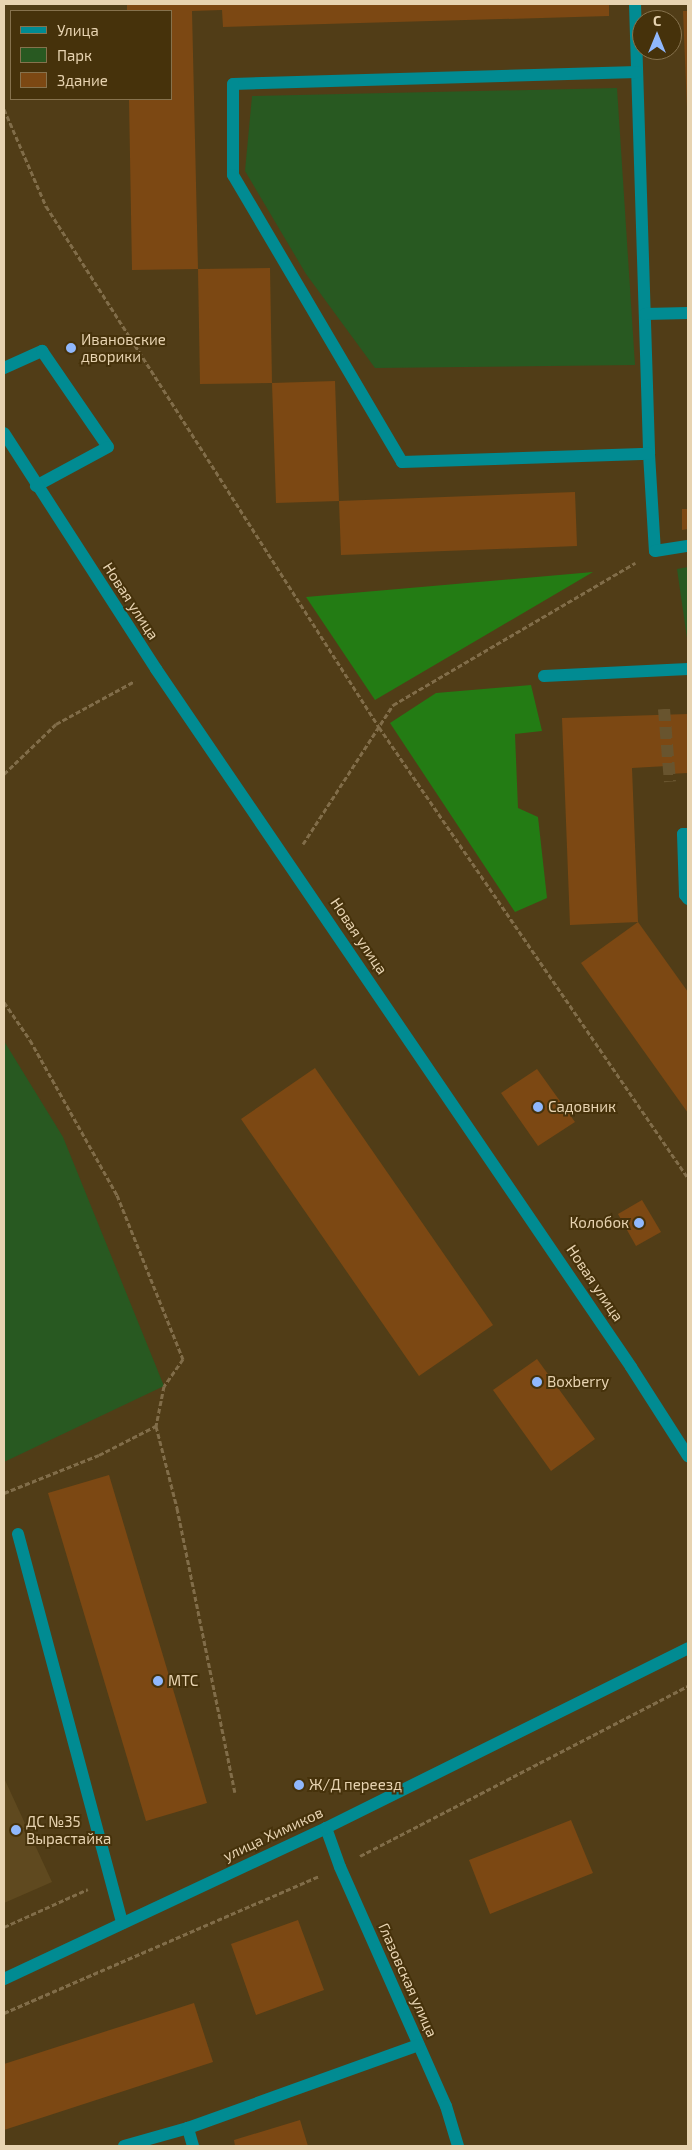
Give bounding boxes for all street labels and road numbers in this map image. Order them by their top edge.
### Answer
street label: Новая улица [99,559,163,643]
street label: Новая улица [327,894,391,978]
street label: Новая улица [563,1241,627,1325]
street label: улица Химиков [220,1803,326,1865]
street label: Глазовская улица [375,1920,441,2040]

